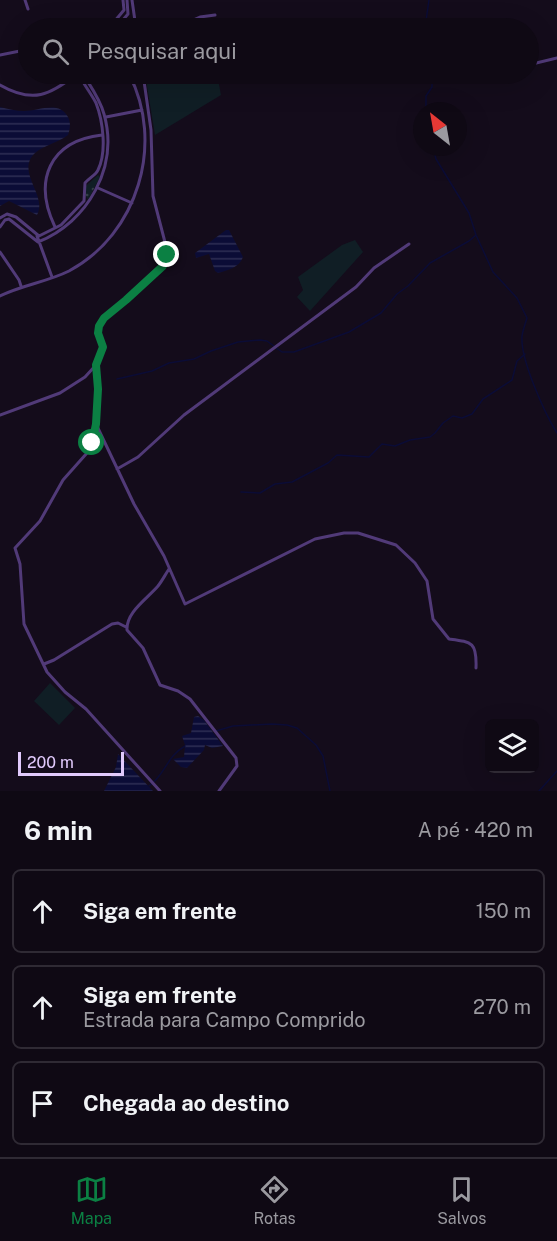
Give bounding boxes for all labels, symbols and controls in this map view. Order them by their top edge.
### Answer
search box [18,18,539,84]
icon: search [39,35,72,68]
text: Pesquisar aqui [87,38,237,64]
north arrow [413,102,467,156]
route end [153,241,179,267]
route start [78,429,104,455]
map controls [485,719,539,773]
button: layers [485,719,539,773]
scale bar [18,749,124,776]
text: 200 m [27,753,74,772]
text: 6 min [24,815,93,846]
text: A pé · 420 m [418,818,533,842]
icon: ahead [26,895,59,928]
text: Siga em frente [83,898,237,924]
text: 150 m [476,899,531,923]
text: Siga em frente [83,982,237,1008]
icon: ahead [26,991,59,1024]
text: 270 m [473,995,531,1019]
text: Estrada para Campo Comprido [83,1008,366,1032]
icon: arrive [26,1087,59,1120]
text: Chegada ao destino [83,1090,289,1116]
tab: Mapa [71,1173,112,1228]
tab: Rotas [253,1173,296,1228]
tab: Salvos [437,1173,486,1228]

